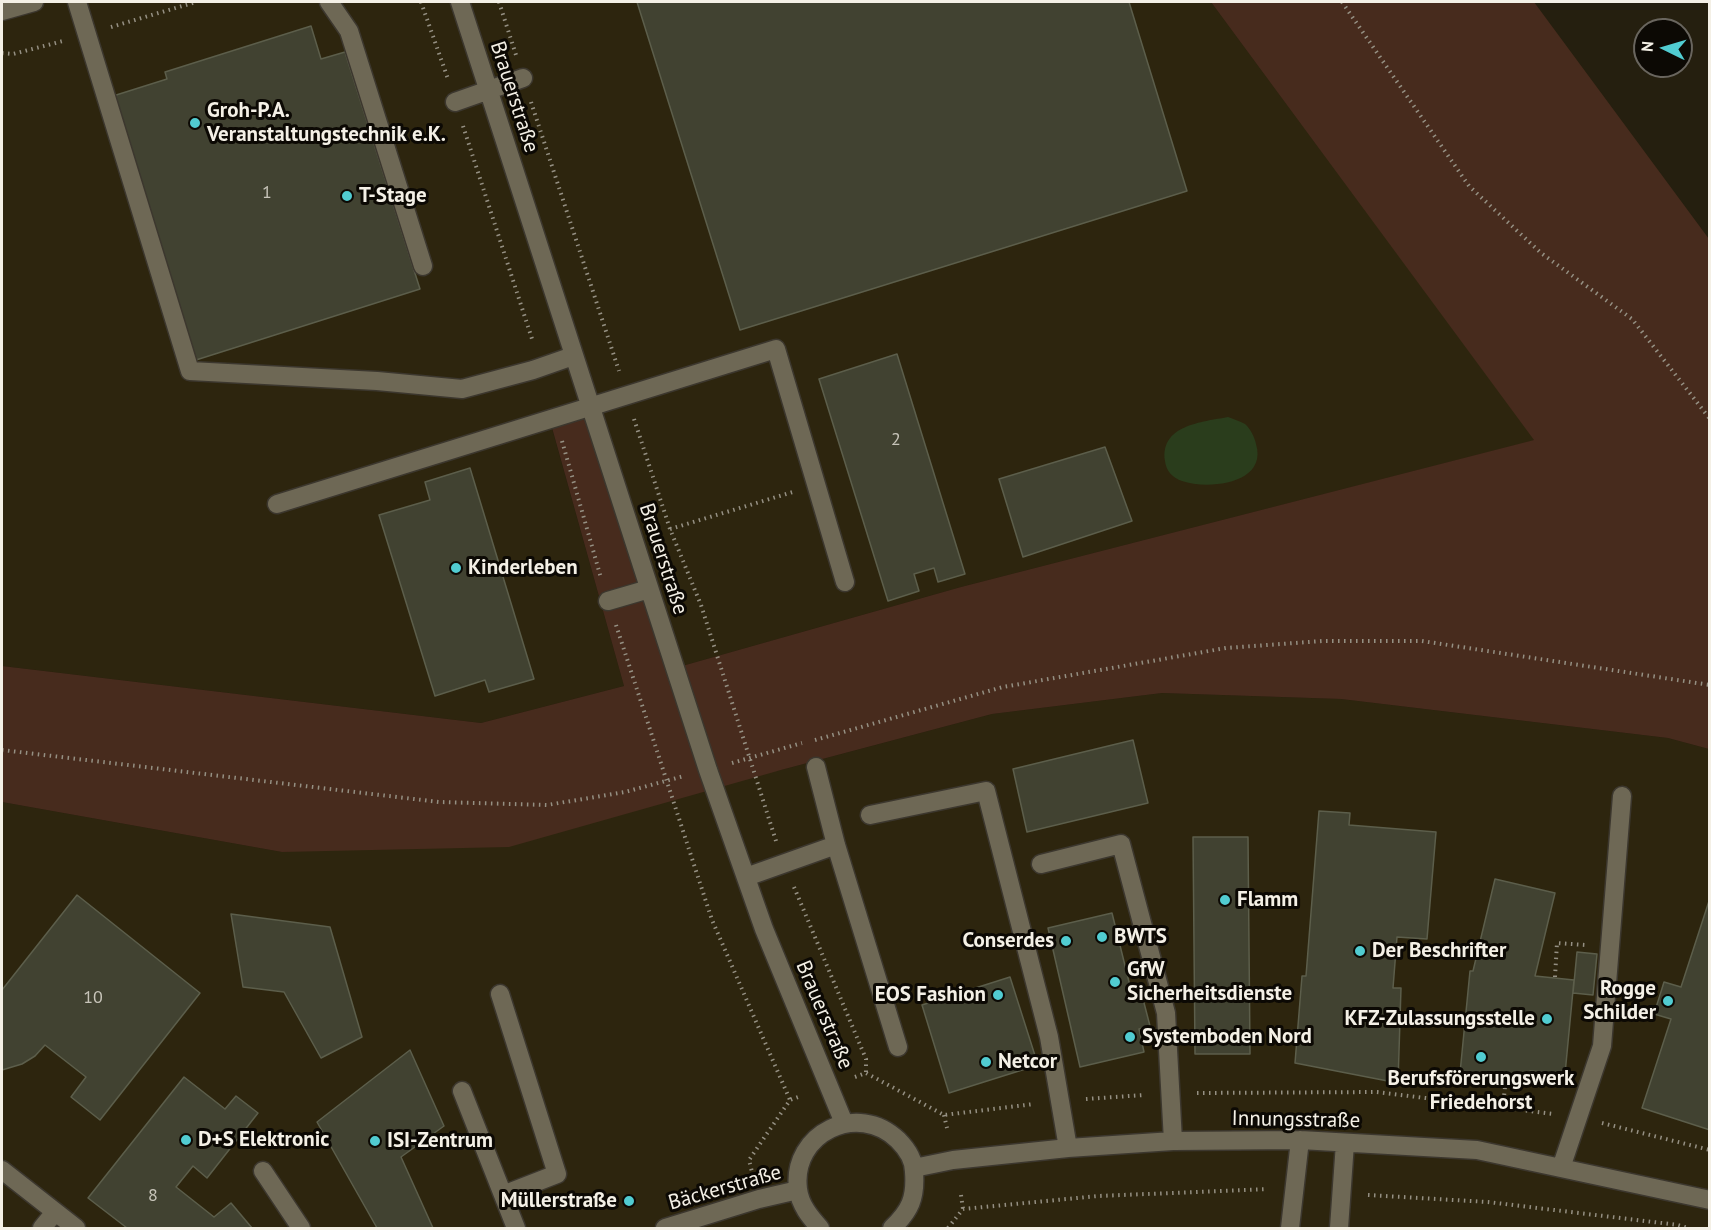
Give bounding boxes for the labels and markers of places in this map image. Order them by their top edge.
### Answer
place label: Groh-P.A. Veranstaltungstechnik e.K. [207,98,446,148]
marker: Groh-P.A. Veranstaltungstechnik e.K. [188,116,202,130]
place label: T-Stage [359,183,427,209]
marker: T-Stage [340,189,354,203]
place label: Kinderleben [468,555,578,581]
marker: Kinderleben [449,561,463,575]
place label: Flamm [1237,887,1298,913]
marker: Flamm [1218,893,1232,907]
place label: BWTS [1114,924,1167,950]
place label: Conserdes [963,928,1054,954]
marker: BWTS [1095,930,1109,944]
marker: Conserdes [1059,934,1073,948]
place label: Der Beschrifter [1372,938,1506,964]
marker: Der Beschrifter [1353,944,1367,958]
place label: GfW Sicherheitsdienste [1127,957,1292,1007]
marker: GfW Sicherheitsdienste [1108,975,1122,989]
place label: Rogge Schilder [1583,976,1656,1026]
place label: EOS Fashion [875,982,986,1008]
marker: EOS Fashion [991,988,1005,1002]
marker: Rogge Schilder [1661,994,1675,1008]
place label: KFZ-Zulassungsstelle [1344,1006,1535,1032]
marker: KFZ-Zulassungsstelle [1540,1012,1554,1026]
place label: Systemboden Nord [1142,1024,1312,1050]
marker: Systemboden Nord [1123,1030,1137,1044]
place label: Netcor [998,1049,1057,1075]
marker: Berufsförerungswerk Friedehorst [1474,1050,1488,1064]
marker: Netcor [979,1055,993,1069]
place label: Berufsförerungswerk Friedehorst [1388,1066,1574,1116]
place label: D+S Elektronic [198,1127,329,1153]
place label: ISI-Zentrum [387,1128,493,1154]
marker: D+S Elektronic [179,1133,193,1147]
marker: ISI-Zentrum [368,1134,382,1148]
place label: Müllerstraße [501,1188,617,1214]
marker: Müllerstraße [622,1194,636,1208]

